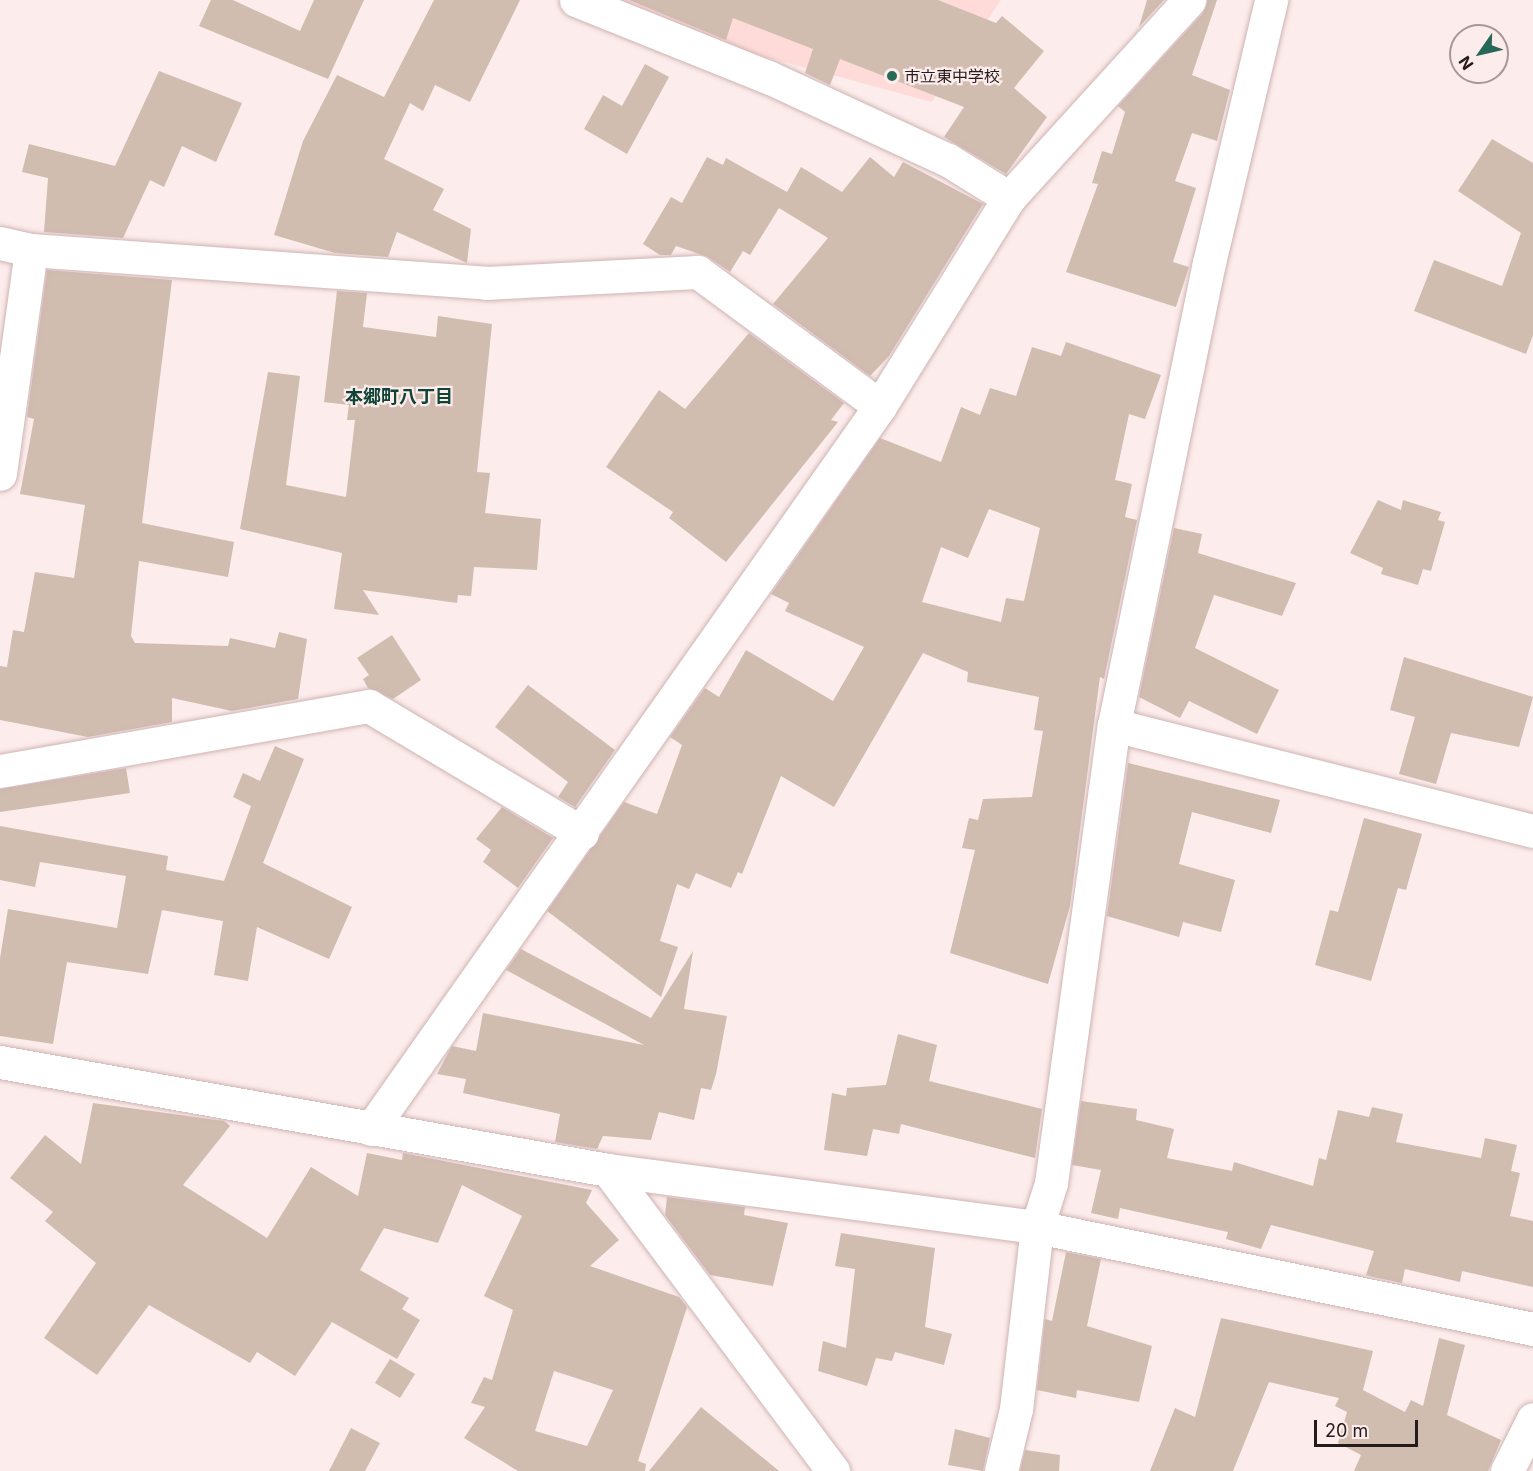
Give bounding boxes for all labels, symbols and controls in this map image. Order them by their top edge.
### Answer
north arrow [1449,24,1509,84]
text: N [1454,52,1477,74]
place label: 市立東中学校 [904,66,1000,86]
marker: 市立東中学校 [885,69,899,83]
district label: 本郷町八丁目 [345,386,453,408]
scale bar [1317,1408,1420,1446]
text: 20 m [1325,1420,1368,1441]

